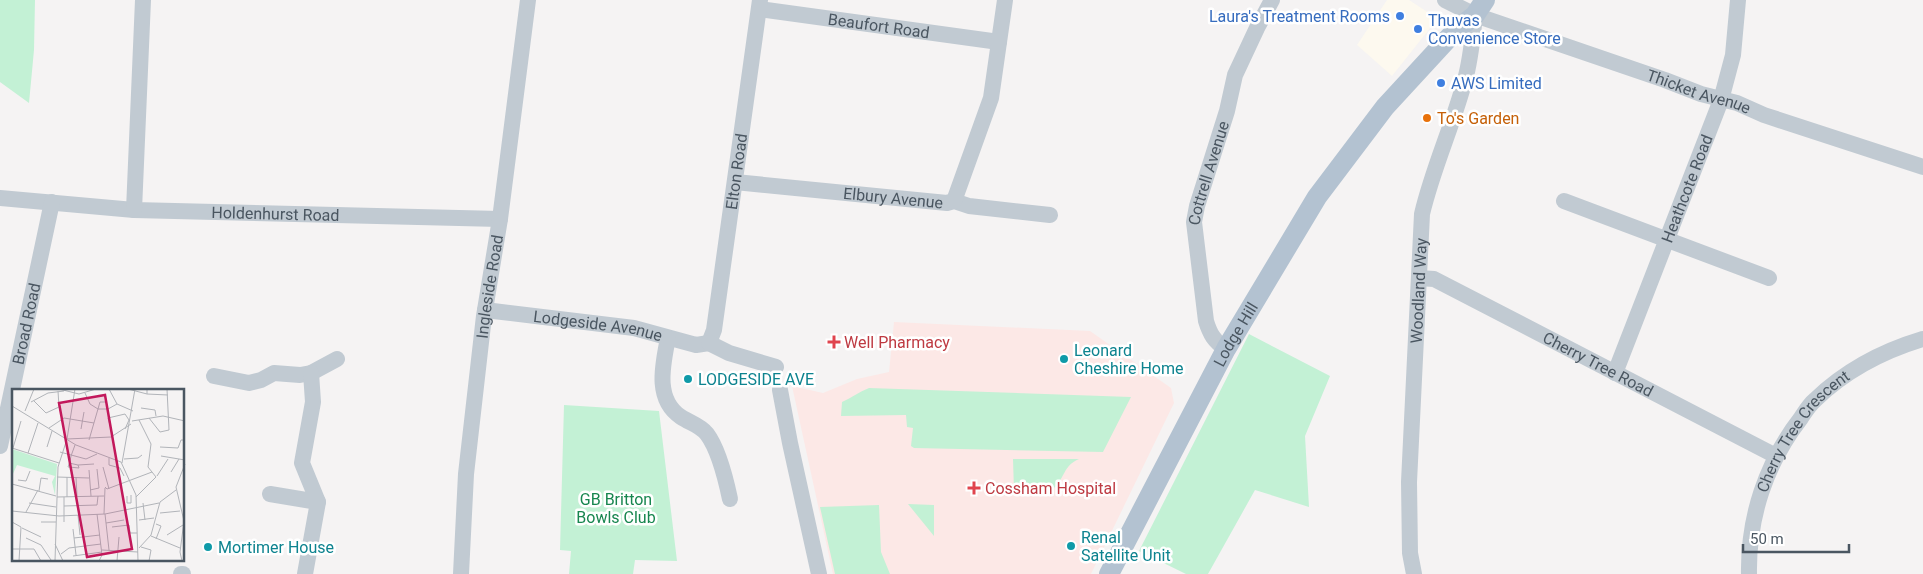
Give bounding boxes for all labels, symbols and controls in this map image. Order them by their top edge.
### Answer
place label: Laura's Treatment Rooms [1209,7,1390,26]
street label: Beaufort Road [827,9,931,42]
marker: Laura's Treatment Rooms [1394,10,1406,22]
place label: Thuvas Convenience Store [1428,11,1561,48]
marker: Thuvas Convenience Store [1412,23,1424,35]
street label: Thicket Avenue [1644,65,1754,117]
place label: AWS Limited [1451,74,1542,93]
marker: AWS Limited [1435,77,1447,89]
place label: To's Garden [1437,109,1519,128]
marker: To's Garden [1421,112,1433,124]
street label: Cottrell Avenue [1184,119,1233,227]
street label: Elton Road [721,132,751,211]
street label: Heathcote Road [1657,132,1716,245]
street label: Elbury Avenue [842,183,944,212]
street label: Holdenhurst Road [211,202,340,225]
street label: Ingleside Road [472,233,507,340]
street label: Woodland Way [1406,237,1430,344]
street label: Broad Road [8,281,44,366]
street label: Lodge Hill [1209,299,1261,370]
street label: Lodgeside Avenue [532,306,665,345]
street label: Cherry Tree Road [1540,328,1657,400]
place label: Well Pharmacy [844,333,950,352]
marker: Well Pharmacy [828,336,840,348]
place label: Leonard Cheshire Home [1074,341,1183,378]
marker: Leonard Cheshire Home [1058,353,1070,365]
street label: Cherry Tree Crescent [1752,366,1853,495]
place label: LODGESIDE AVE [698,370,814,389]
marker: LODGESIDE AVE [682,373,694,385]
inset map [12,389,185,562]
place label: Cossham Hospital [985,479,1116,498]
marker: Cossham Hospital [967,481,981,495]
park label: GB Britton Bowls Club [576,490,656,527]
scale bar [1743,522,1849,554]
place label: Renal Satellite Unit [1081,528,1171,565]
text: 50 m [1750,530,1784,548]
place label: Mortimer House [218,538,334,557]
marker: Renal Satellite Unit [1065,540,1077,552]
marker: Mortimer House [202,541,214,553]

